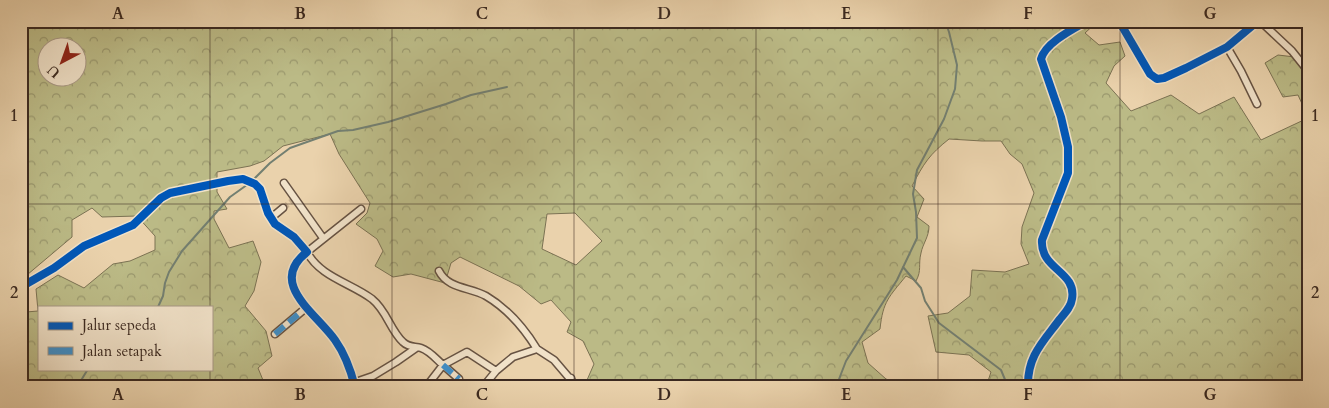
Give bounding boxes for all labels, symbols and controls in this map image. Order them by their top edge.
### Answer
text: A [112,3,124,25]
text: B [294,3,306,25]
text: C [476,3,488,25]
text: D [657,3,671,25]
text: E [841,3,851,25]
text: F [1023,3,1033,25]
text: G [1203,3,1217,25]
north arrow [38,38,88,88]
text: U [43,60,64,82]
text: 1 [10,105,18,127]
text: 1 [1311,105,1319,127]
text: 2 [10,282,18,304]
text: 2 [1311,282,1319,304]
legend [38,306,212,370]
text: Jalur sepeda [80,315,157,335]
text: Jalan setapak [80,341,162,361]
text: A [112,384,124,406]
text: B [294,384,306,406]
text: C [476,384,488,406]
text: D [657,384,671,406]
text: E [841,384,851,406]
text: F [1023,384,1033,406]
text: G [1203,384,1217,406]

